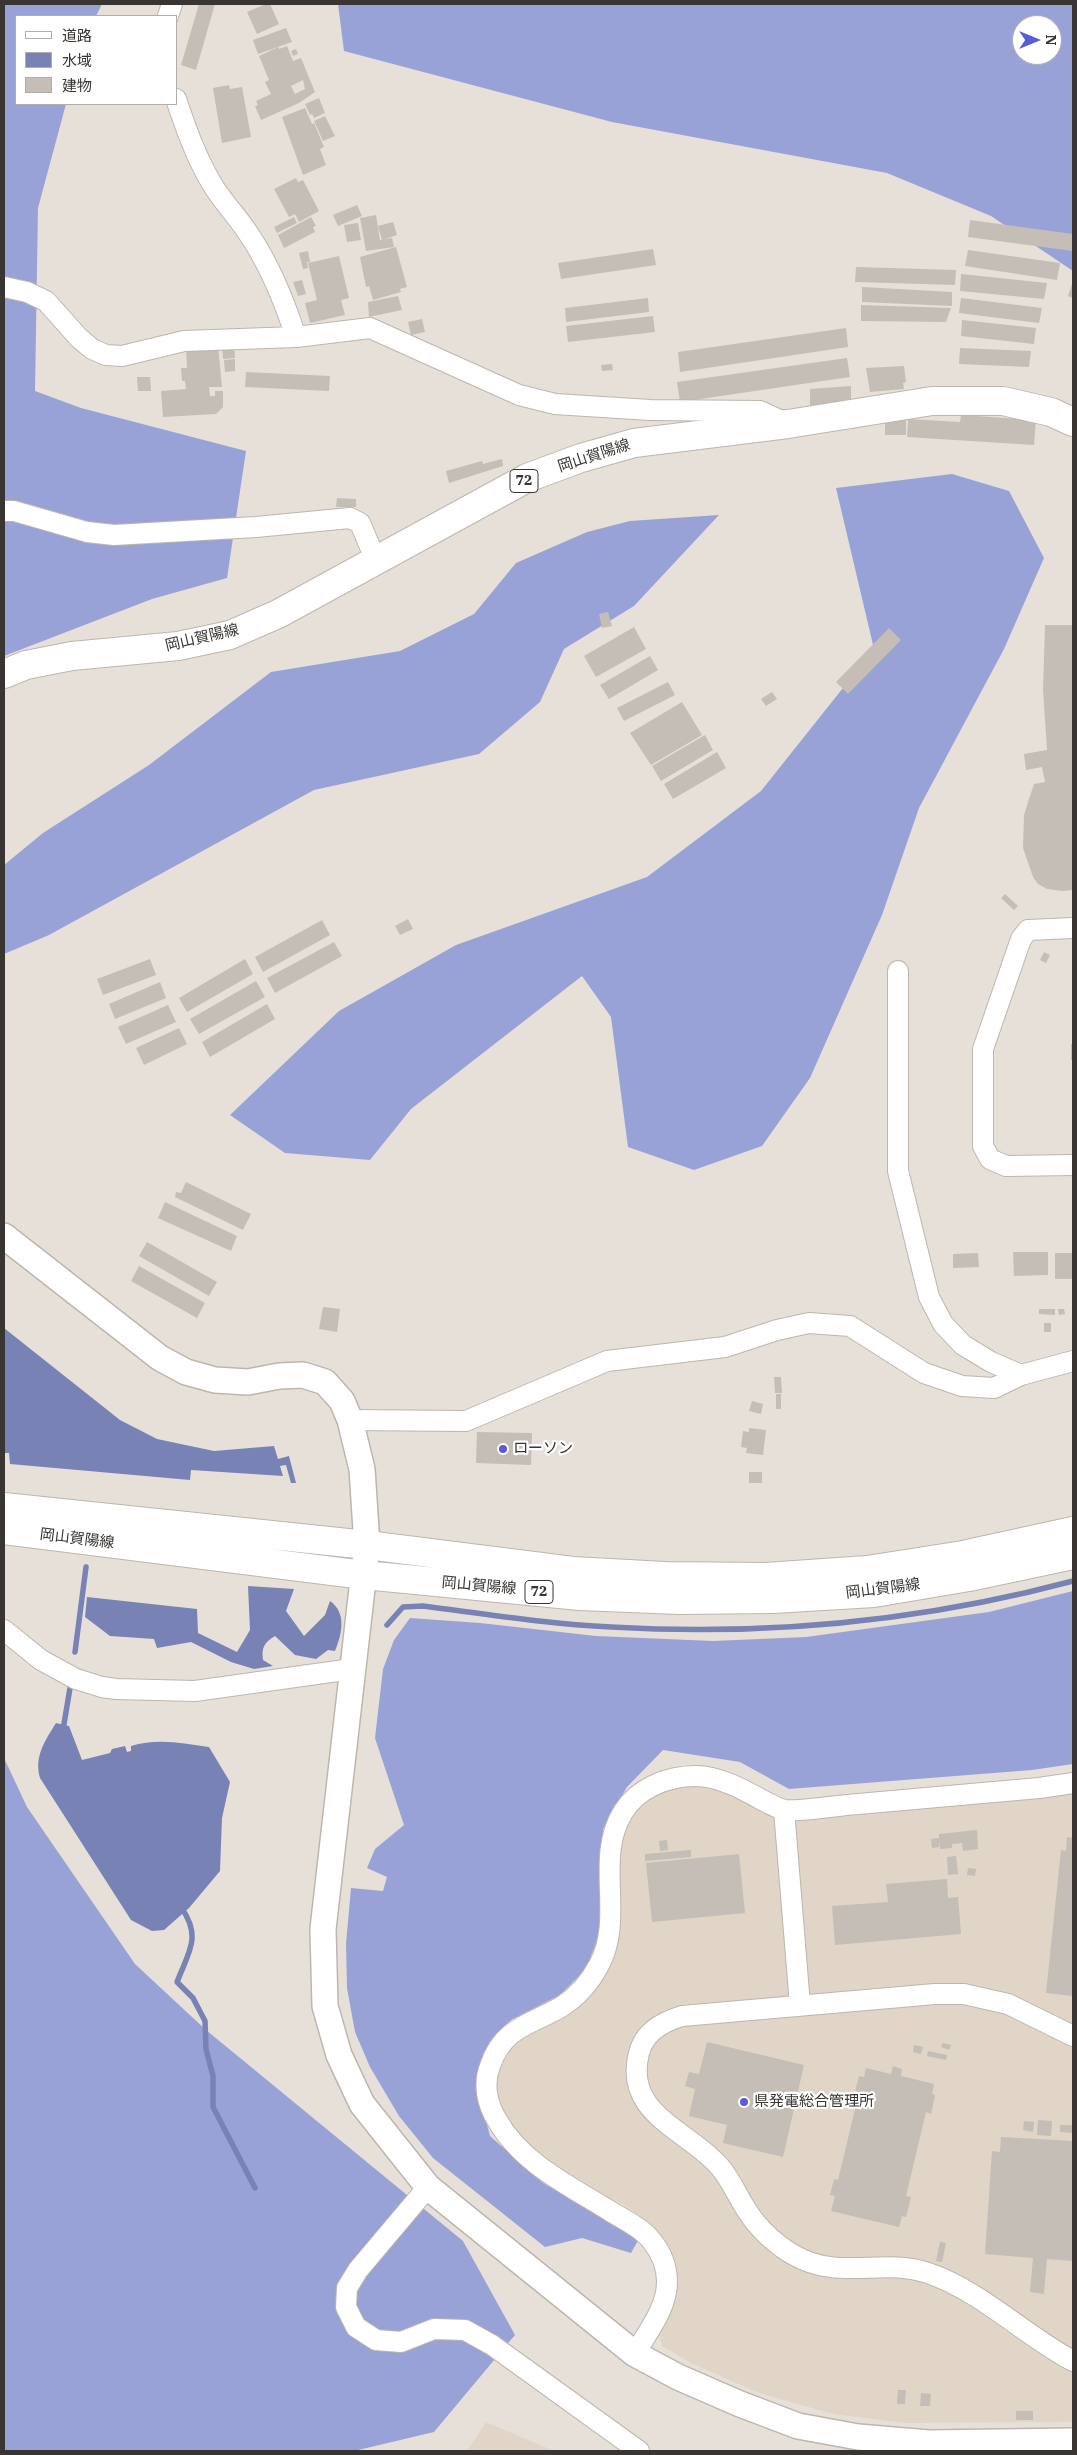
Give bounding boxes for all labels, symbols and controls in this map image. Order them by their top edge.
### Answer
legend [15,15,178,105]
north arrow [1012,15,1062,65]
text: 道路 [62,26,92,45]
text: N [1042,34,1060,46]
text: 水域 [62,51,92,70]
text: 建物 [62,76,92,95]
street label: 岡山賀陽線 [556,436,632,476]
road number: 72 [510,470,538,492]
street label: 岡山賀陽線 [163,621,241,655]
place label: ローソン [513,1440,573,1458]
marker: ローソン [497,1443,509,1455]
street label: 岡山賀陽線 [39,1525,115,1553]
street label: 岡山賀陽線 [441,1574,517,1598]
street label: 岡山賀陽線 [845,1575,921,1603]
road number: 72 [525,1580,553,1604]
place label: 県発電総合管理所 [754,2093,874,2111]
marker: 県発電総合管理所 [738,2096,750,2108]

